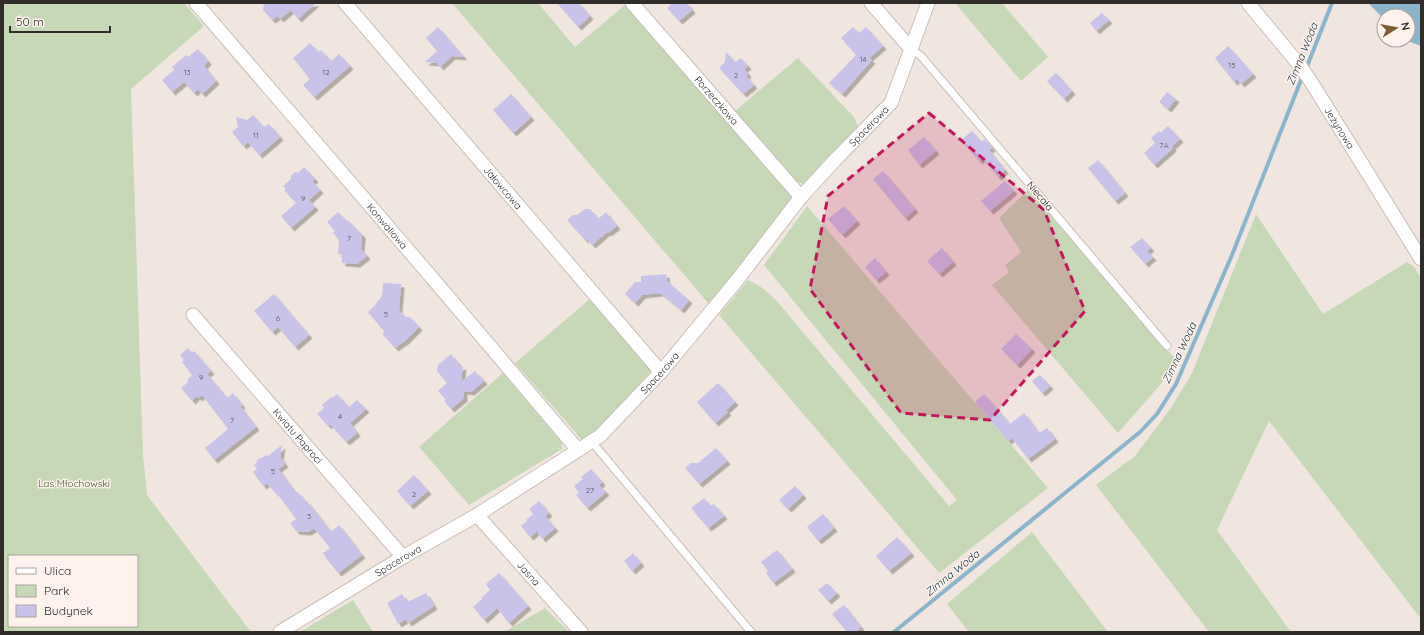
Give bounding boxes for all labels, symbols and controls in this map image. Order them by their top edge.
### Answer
scale bar [10,8,110,34]
north arrow [1376,8,1416,48]
text: 50 m [16,14,44,29]
water label: Zimna Woda [1283,20,1321,87]
text: N [1398,21,1413,31]
house number: 14 [859,54,867,64]
house number: 15 [1228,60,1236,70]
house number: 13 [183,67,191,77]
house number: 12 [322,67,330,77]
house number: 2 [734,70,739,80]
street label: Porzeczkowa [692,73,742,128]
street label: Spacerowa [846,103,891,149]
street label: Jeżynowa [1322,104,1358,151]
house number: 11 [253,130,259,140]
house number: 7A [1159,140,1169,150]
street label: Jałowcowa [481,163,525,212]
street label: Niecała [1024,179,1056,213]
house number: 9 [301,193,306,203]
street label: Konwaliowa [364,201,411,252]
house number: 7 [347,233,351,243]
house number: 5 [384,309,388,319]
house number: 6 [276,313,281,323]
water label: Zimna Woda [1159,319,1200,386]
street label: Spacerowa [637,349,681,397]
house number: 9 [199,372,204,382]
street label: Kwiatu Paproci [270,405,325,466]
house number: 4 [338,411,342,421]
house number: 7 [230,415,234,425]
house number: 5 [271,466,275,476]
park label: Las Młochowski [38,477,110,490]
house number: 27 [586,485,594,495]
house number: 2 [412,489,417,499]
house number: 3 [307,511,311,521]
street label: Spacerowa [372,542,424,579]
water label: Zimna Woda [922,546,983,599]
legend [8,555,138,627]
street label: Jasna [515,558,543,588]
text: Ulica [44,563,71,578]
text: Park [44,583,69,598]
text: Budynek [44,603,93,618]

